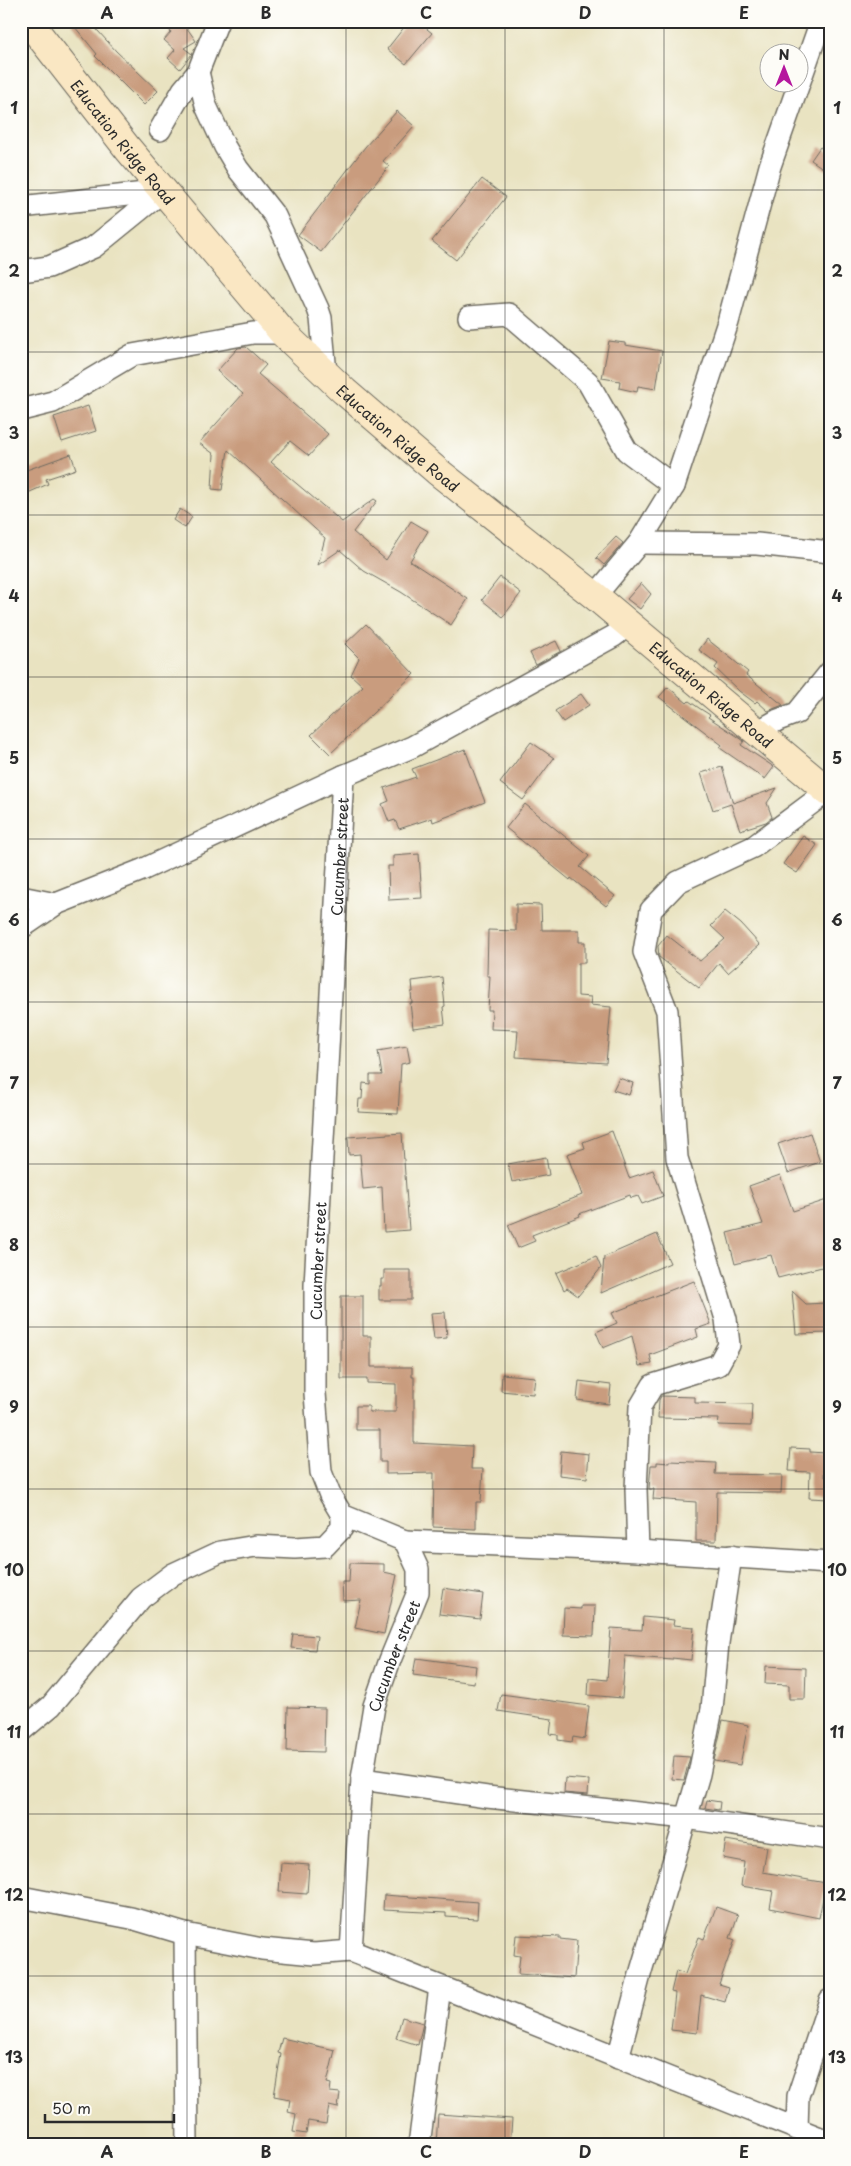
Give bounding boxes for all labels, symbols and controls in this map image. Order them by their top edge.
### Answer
text: A [101,0,114,24]
text: B [261,0,272,24]
text: C [420,0,432,24]
text: D [579,0,591,24]
text: E [739,0,749,24]
north arrow [758,42,808,92]
text: N [778,44,790,65]
street label: Education Ridge Road [66,74,181,209]
text: 1 [10,95,18,119]
text: 1 [833,95,841,119]
text: 2 [8,258,20,282]
text: 2 [831,258,843,282]
street label: Education Ridge Road [332,379,465,497]
text: 3 [9,420,19,444]
text: 3 [832,420,842,444]
text: 4 [9,583,20,607]
text: 4 [832,583,843,607]
street label: Education Ridge Road [645,635,779,753]
text: 5 [9,745,19,769]
text: 5 [832,745,842,769]
street label: Cucumber street [324,797,353,916]
text: 6 [8,907,20,931]
text: 6 [831,907,843,931]
text: 7 [9,1070,19,1094]
text: 7 [832,1070,842,1094]
street label: Cucumber street [304,1201,331,1320]
text: 8 [9,1232,19,1256]
text: 8 [832,1232,842,1256]
text: 9 [9,1394,19,1418]
text: 9 [832,1394,842,1418]
text: 10 [4,1557,24,1581]
text: 10 [827,1557,847,1581]
street label: Cucumber street [362,1596,425,1714]
text: 11 [7,1719,21,1743]
text: 11 [830,1719,844,1743]
text: 12 [5,1882,23,1906]
text: 12 [828,1882,846,1906]
text: 13 [5,2044,23,2068]
text: 13 [828,2044,846,2068]
scale bar [45,2091,174,2123]
text: 50 m [52,2096,91,2119]
text: A [101,2139,114,2163]
text: B [261,2139,272,2163]
text: C [420,2139,432,2163]
text: D [579,2139,591,2163]
text: E [739,2139,749,2163]

